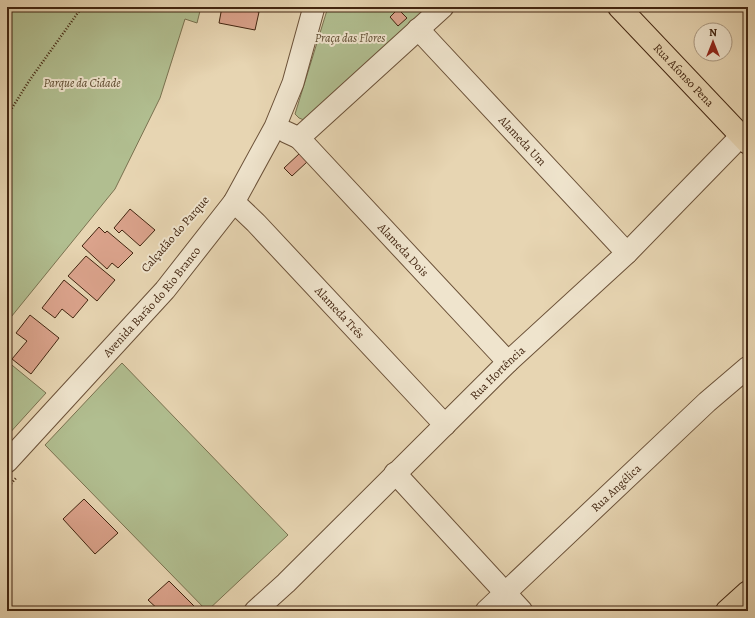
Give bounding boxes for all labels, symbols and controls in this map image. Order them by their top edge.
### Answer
north arrow [693,22,733,62]
text: N [709,25,717,40]
park label: Praça das Flores [315,30,385,46]
street label: Rua Afonso Pena [650,40,718,111]
park label: Parque da Cidade [43,75,121,91]
street label: Alameda Um [494,112,550,169]
street label: Calçadão do Parque [137,192,213,276]
street label: Alameda Dois [374,219,432,280]
street label: Avenida Barão do Rio Branco [99,243,204,361]
street label: Alameda Três [311,282,368,342]
street label: Rua Hortência [467,342,529,403]
street label: Rua Angélica [588,460,645,516]

